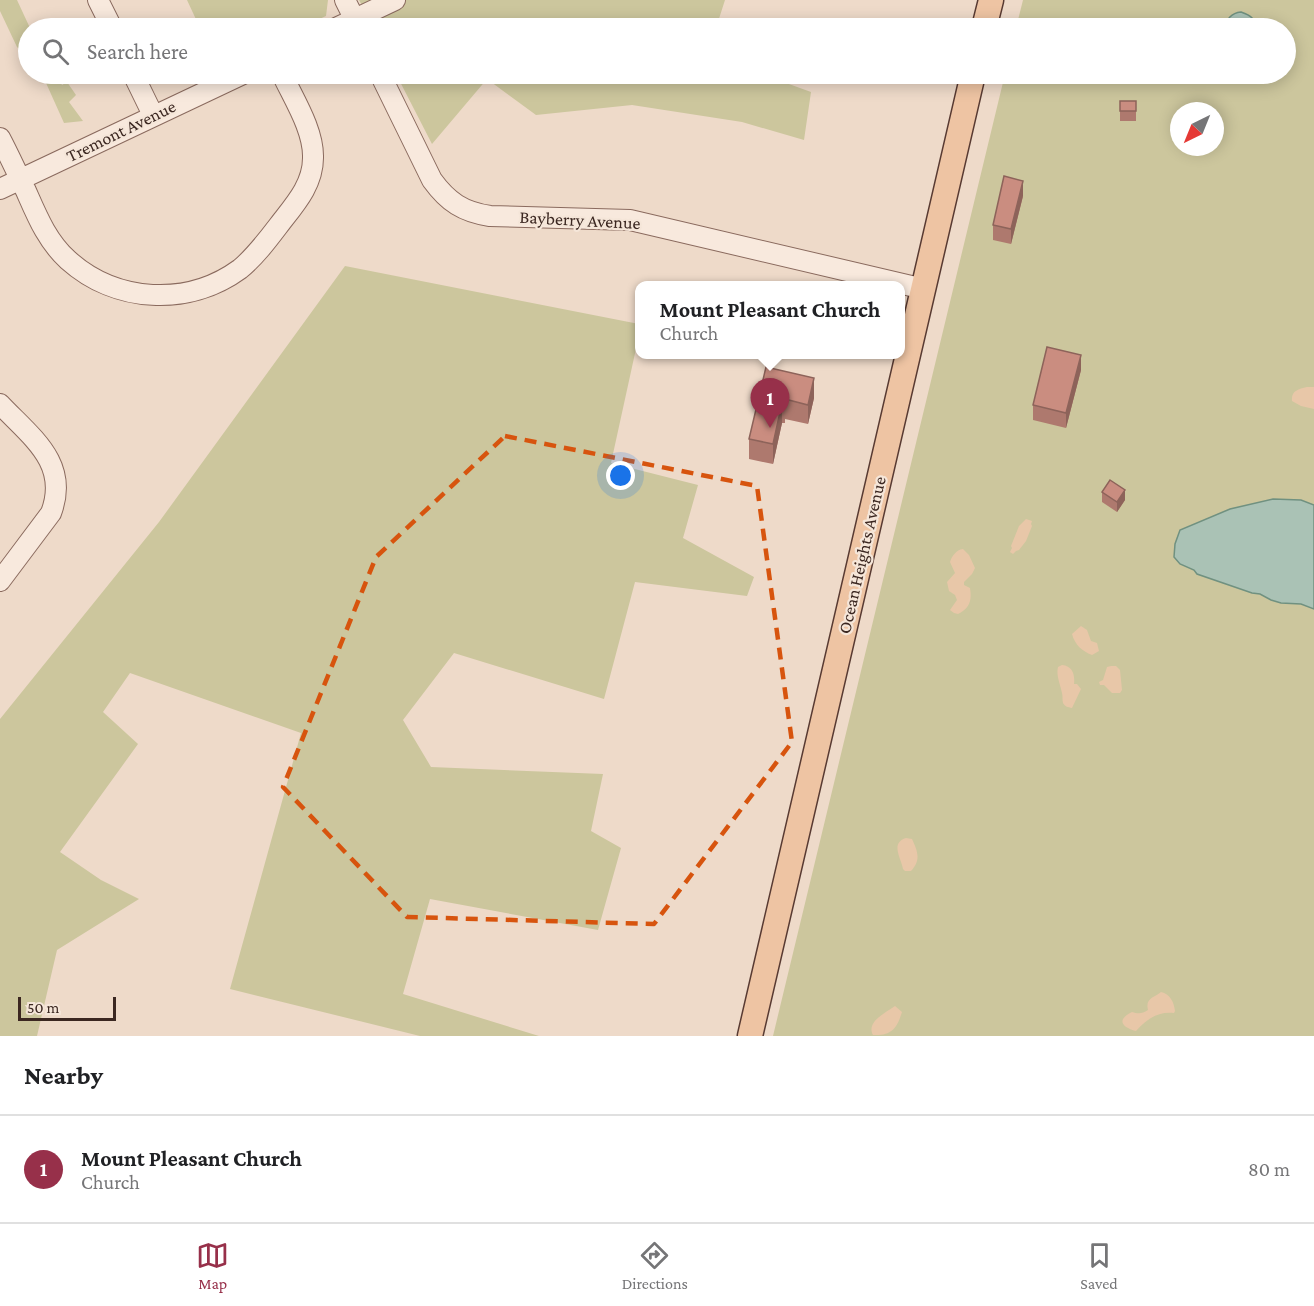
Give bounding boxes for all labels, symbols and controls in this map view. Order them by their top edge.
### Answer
search box [18,18,1296,84]
icon: search [39,35,72,68]
text: Search here [87,39,188,64]
street label: Tremont Avenue [63,96,179,166]
north arrow [1170,102,1224,156]
street label: Bayberry Avenue [519,207,641,233]
popup [635,281,905,359]
text: Mount Pleasant Church [660,297,881,322]
text: Church [660,322,718,344]
pin: 1 [750,378,790,428]
your location [606,461,635,490]
street label: Ocean Heights Avenue [834,474,890,636]
scale bar [18,994,116,1022]
text: 50 m [27,999,59,1016]
text: Nearby [24,1061,103,1090]
text: Mount Pleasant Church [81,1146,302,1171]
text: 1 [40,1158,47,1180]
text: 80 m [1248,1158,1290,1180]
text: Church [81,1171,140,1193]
tab: Map [196,1239,229,1292]
tab: Directions [622,1239,688,1292]
tab: Saved [1080,1239,1118,1292]

